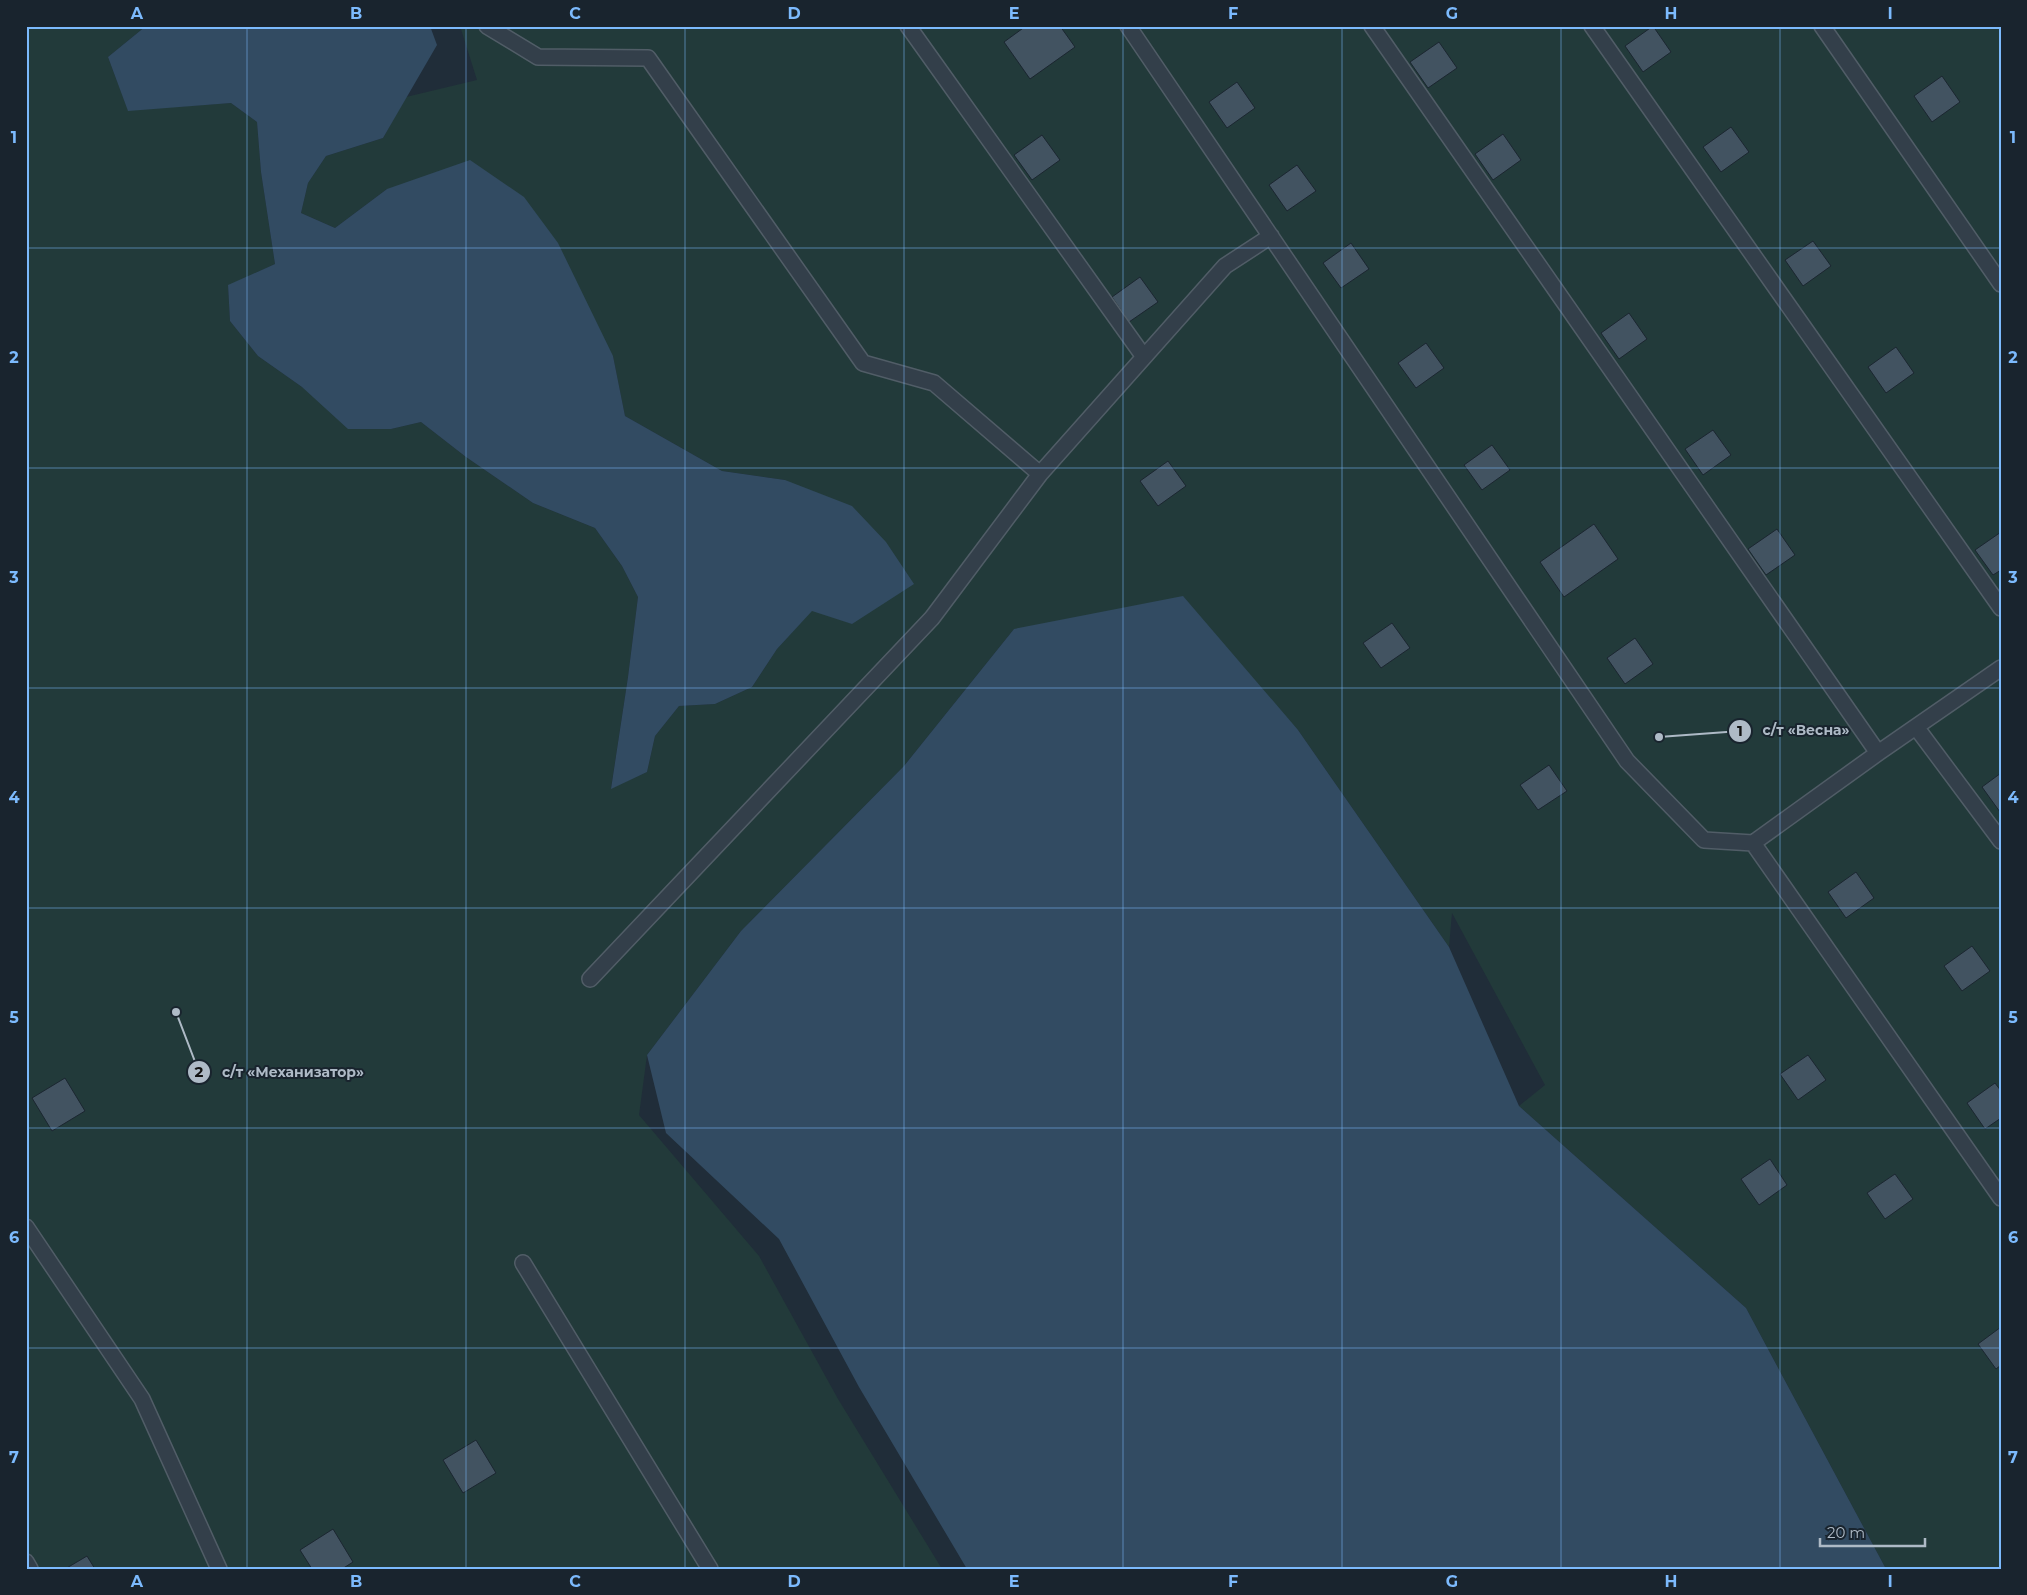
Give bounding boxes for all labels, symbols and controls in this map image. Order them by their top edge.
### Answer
text: A [130,4,144,23]
text: B [350,4,362,23]
text: C [569,4,581,23]
text: D [787,4,801,23]
text: E [1009,4,1019,23]
text: F [1228,4,1238,23]
text: G [1446,4,1458,23]
text: H [1665,4,1677,23]
text: I [1887,4,1893,23]
text: 1 [11,128,17,147]
text: 1 [2010,128,2016,147]
text: 2 [9,348,19,367]
text: 2 [2008,348,2018,367]
text: 3 [8,568,19,587]
text: 3 [2007,568,2018,587]
callout: с/т «Весна» [1728,716,1860,745]
text: 1 [1737,721,1743,740]
text: с/т «Весна» [1762,721,1850,739]
text: 4 [8,788,20,807]
text: 4 [2007,788,2019,807]
text: 5 [9,1008,19,1027]
text: 5 [2008,1008,2018,1027]
callout: с/т «Механизатор» [187,1057,374,1086]
text: 2 [195,1062,204,1081]
text: с/т «Механизатор» [222,1063,364,1081]
text: 6 [9,1228,19,1247]
text: 6 [2008,1228,2018,1247]
text: 7 [9,1448,19,1467]
text: 7 [2008,1448,2018,1467]
scale bar [1820,1515,1924,1547]
text: 20 m [1827,1523,1865,1542]
text: A [130,1572,144,1591]
text: B [350,1572,362,1591]
text: C [569,1572,581,1591]
text: D [787,1572,801,1591]
text: E [1009,1572,1019,1591]
text: F [1228,1572,1238,1591]
text: G [1446,1572,1458,1591]
text: H [1665,1572,1677,1591]
text: I [1887,1572,1893,1591]

